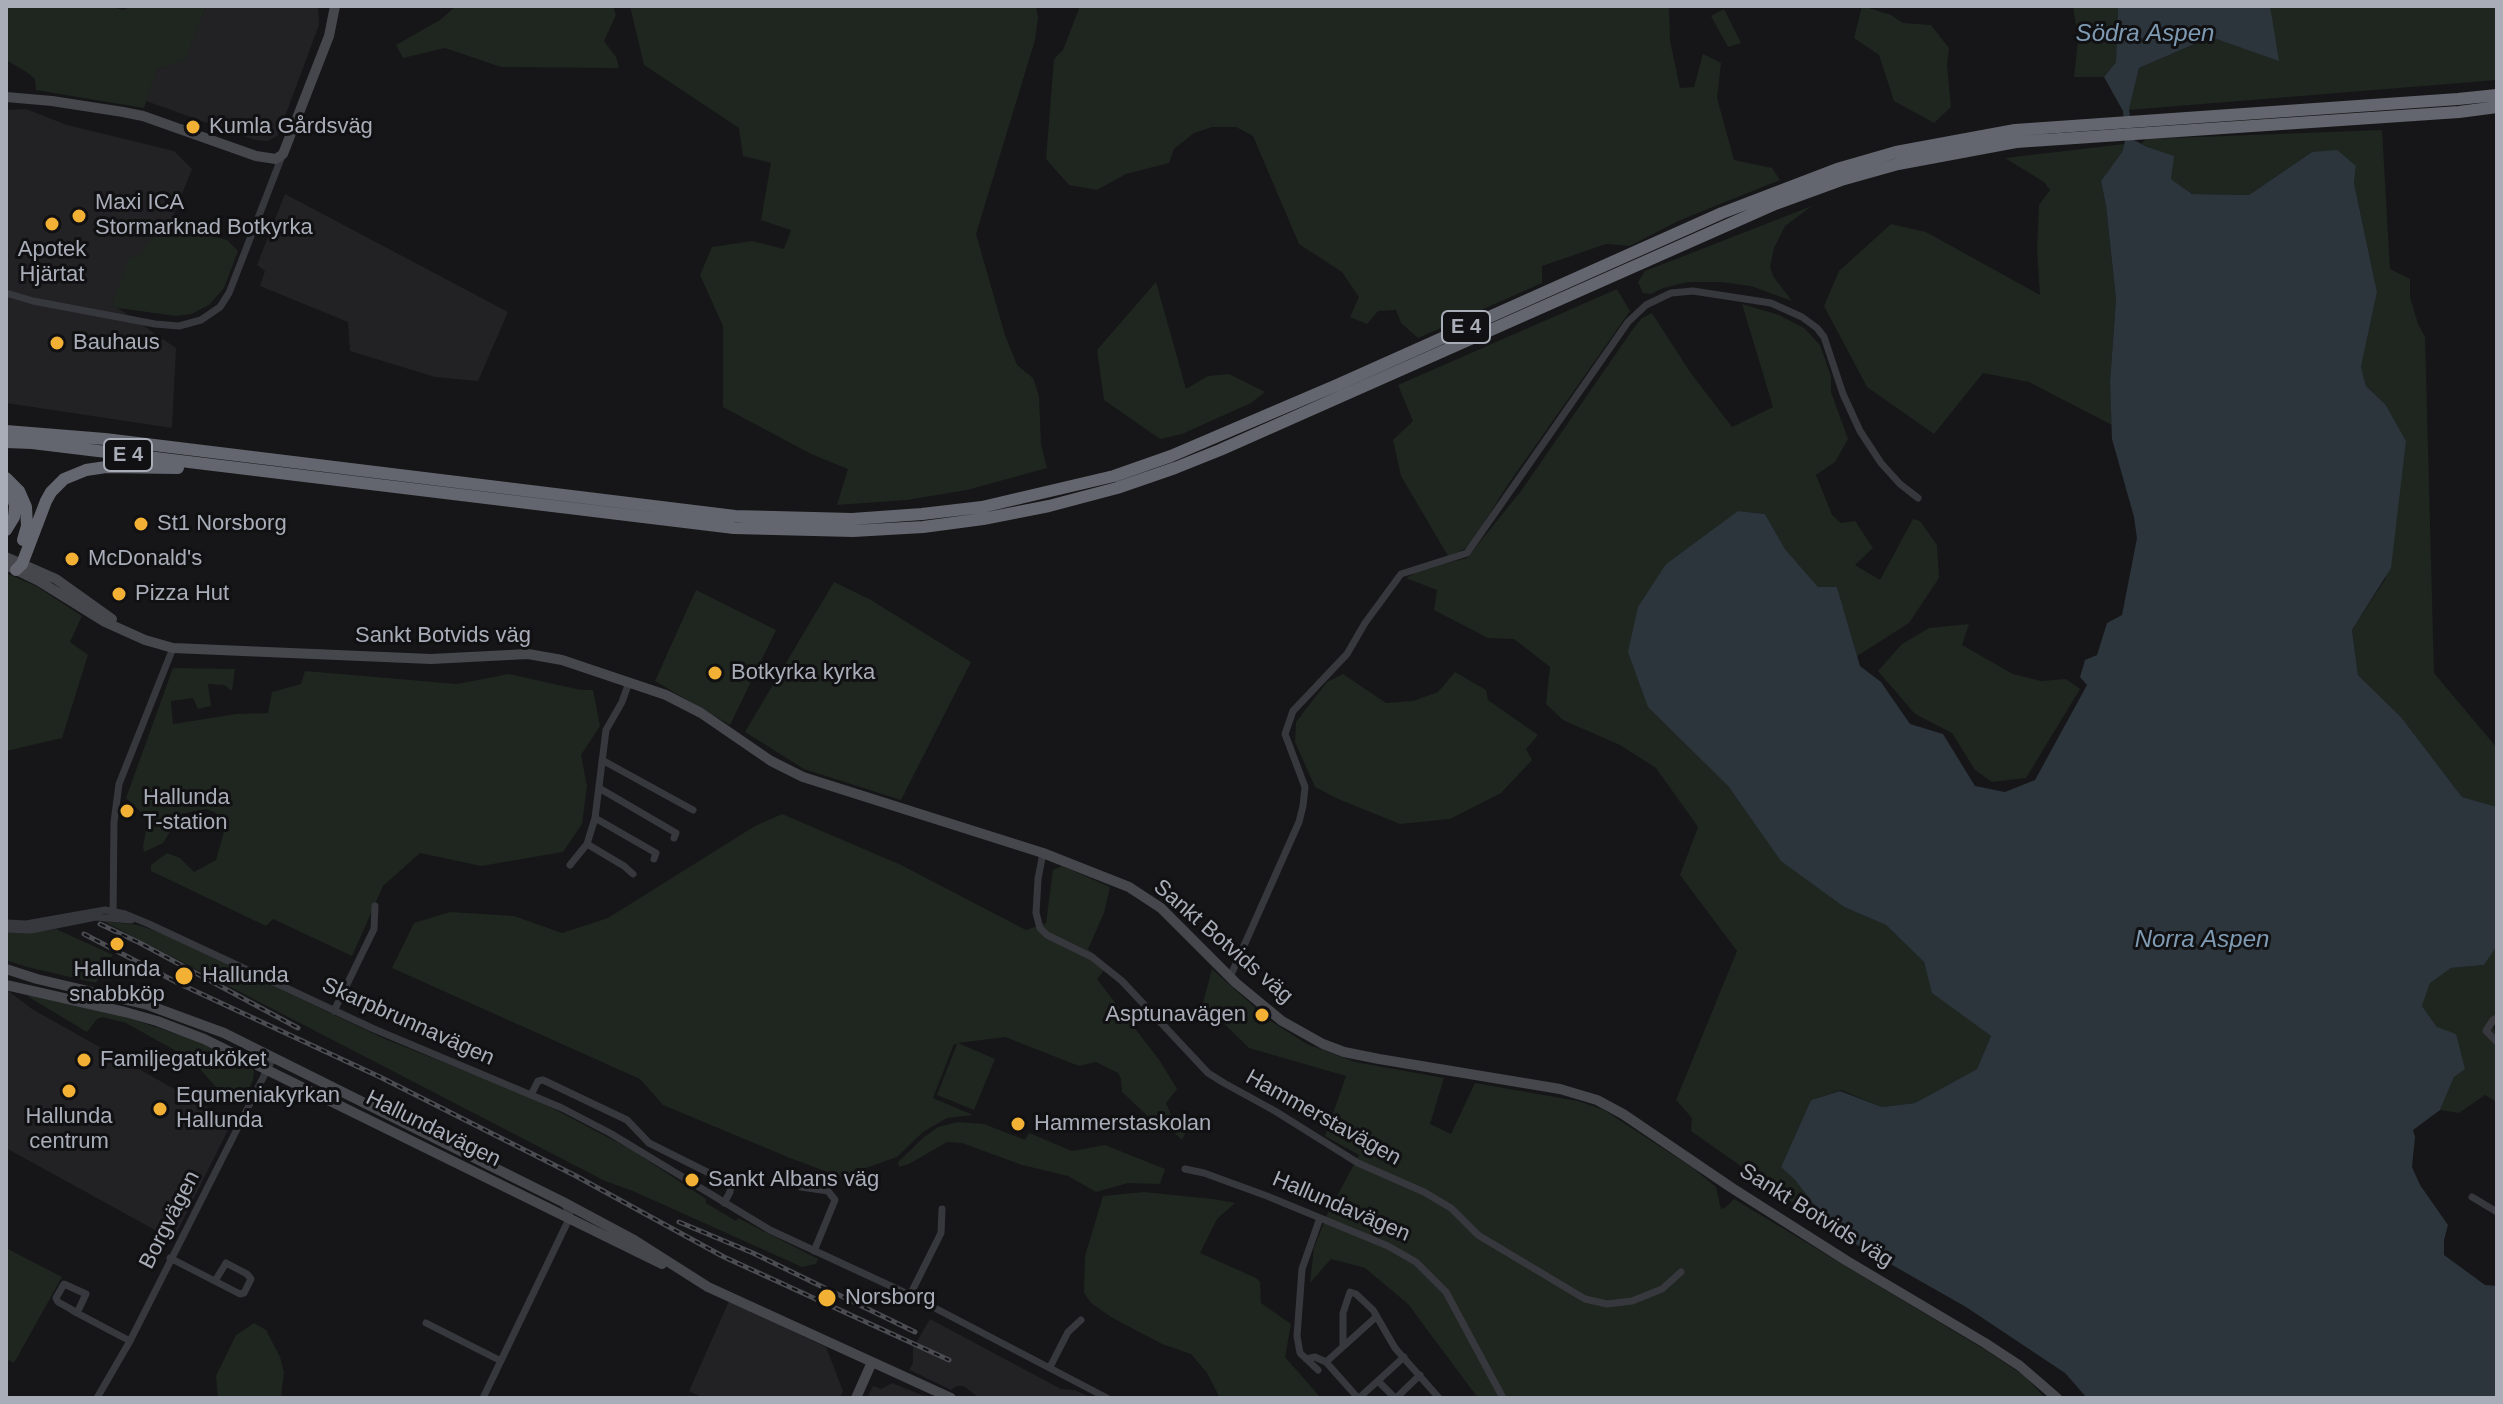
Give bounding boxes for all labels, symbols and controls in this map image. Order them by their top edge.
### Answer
water label: Södra Aspen [2076,20,2214,48]
place label: Kumla Gårdsväg [209,114,373,140]
marker: Kumla Gårdsväg [184,118,202,136]
place label: Maxi ICA Stormarknad Botkyrka [95,190,313,242]
marker: Maxi ICA Stormarknad Botkyrka [70,207,88,225]
marker: Apotek Hjärtat [43,215,61,233]
place label: Apotek Hjärtat [18,237,86,288]
road number: E 4 [1442,311,1490,343]
place label: Bauhaus [73,330,160,356]
marker: Bauhaus [48,334,66,352]
road number: E 4 [104,439,152,471]
place label: St1 Norsborg [157,511,287,537]
marker: St1 Norsborg [132,515,150,533]
place label: McDonald's [88,546,202,572]
marker: McDonald's [63,550,81,568]
place label: Pizza Hut [135,581,229,607]
marker: Pizza Hut [110,585,128,603]
street label: Sankt Botvids väg [355,623,531,649]
place label: Botkyrka kyrka [731,660,875,686]
marker: Botkyrka kyrka [706,664,724,682]
place label: Hallunda T-station [143,785,230,836]
marker: Hallunda T-station [118,802,136,820]
street label: Sankt Botvids väg [1148,874,1298,1010]
water label: Norra Aspen [2135,926,2269,954]
marker: Hallunda snabbköp [108,935,126,953]
place label: Hallunda snabbköp [69,957,165,1008]
place label: Hallunda [202,963,289,989]
marker: Hallunda [173,965,195,987]
street label: Skarpbrunnavägen [318,972,498,1072]
place label: Asptunavägen [1105,1002,1246,1028]
marker: Asptunavägen [1253,1006,1271,1024]
place label: Familjegatuköket [100,1047,266,1073]
marker: Familjegatuköket [75,1051,93,1069]
street label: Hammerstavägen [1241,1064,1405,1172]
marker: Hallunda centrum [60,1082,78,1100]
place label: Equmeniakyrkan Hallunda [176,1083,340,1134]
street label: Hallundavägen [361,1085,505,1173]
marker: Equmeniakyrkan Hallunda [151,1100,169,1118]
place label: Hallunda centrum [26,1104,112,1156]
place label: Hammerstaskolan [1034,1111,1211,1137]
marker: Hammerstaskolan [1009,1115,1027,1133]
street label: Sankt Botvids väg [1734,1158,1898,1274]
street label: Hallundavägen [1268,1166,1414,1248]
street label: Borgvägen [134,1167,206,1273]
place label: Sankt Albans väg [708,1167,879,1193]
marker: Sankt Albans väg [683,1171,701,1189]
place label: Norsborg [845,1285,935,1311]
marker: Norsborg [816,1287,838,1309]

